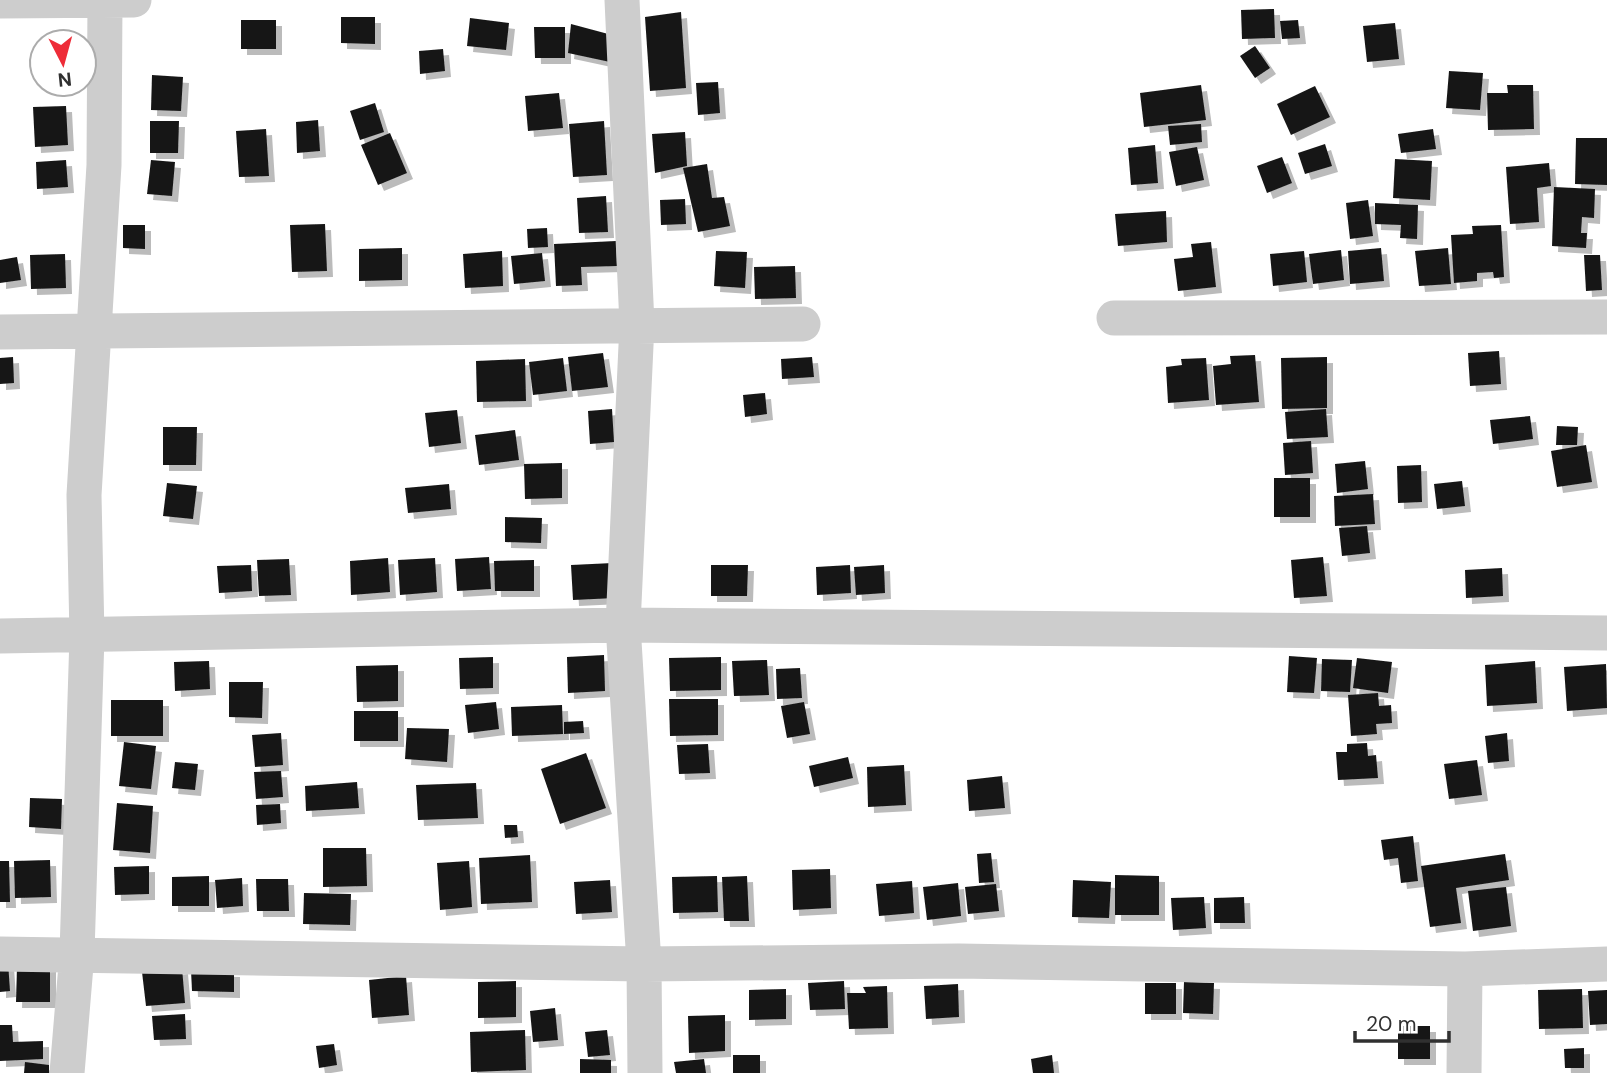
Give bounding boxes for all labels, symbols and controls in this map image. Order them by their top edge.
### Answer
north arrow [28,28,98,98]
text: N [57,66,73,93]
scale bar [1355,1000,1450,1044]
text: 20 m [1366,1010,1417,1038]

